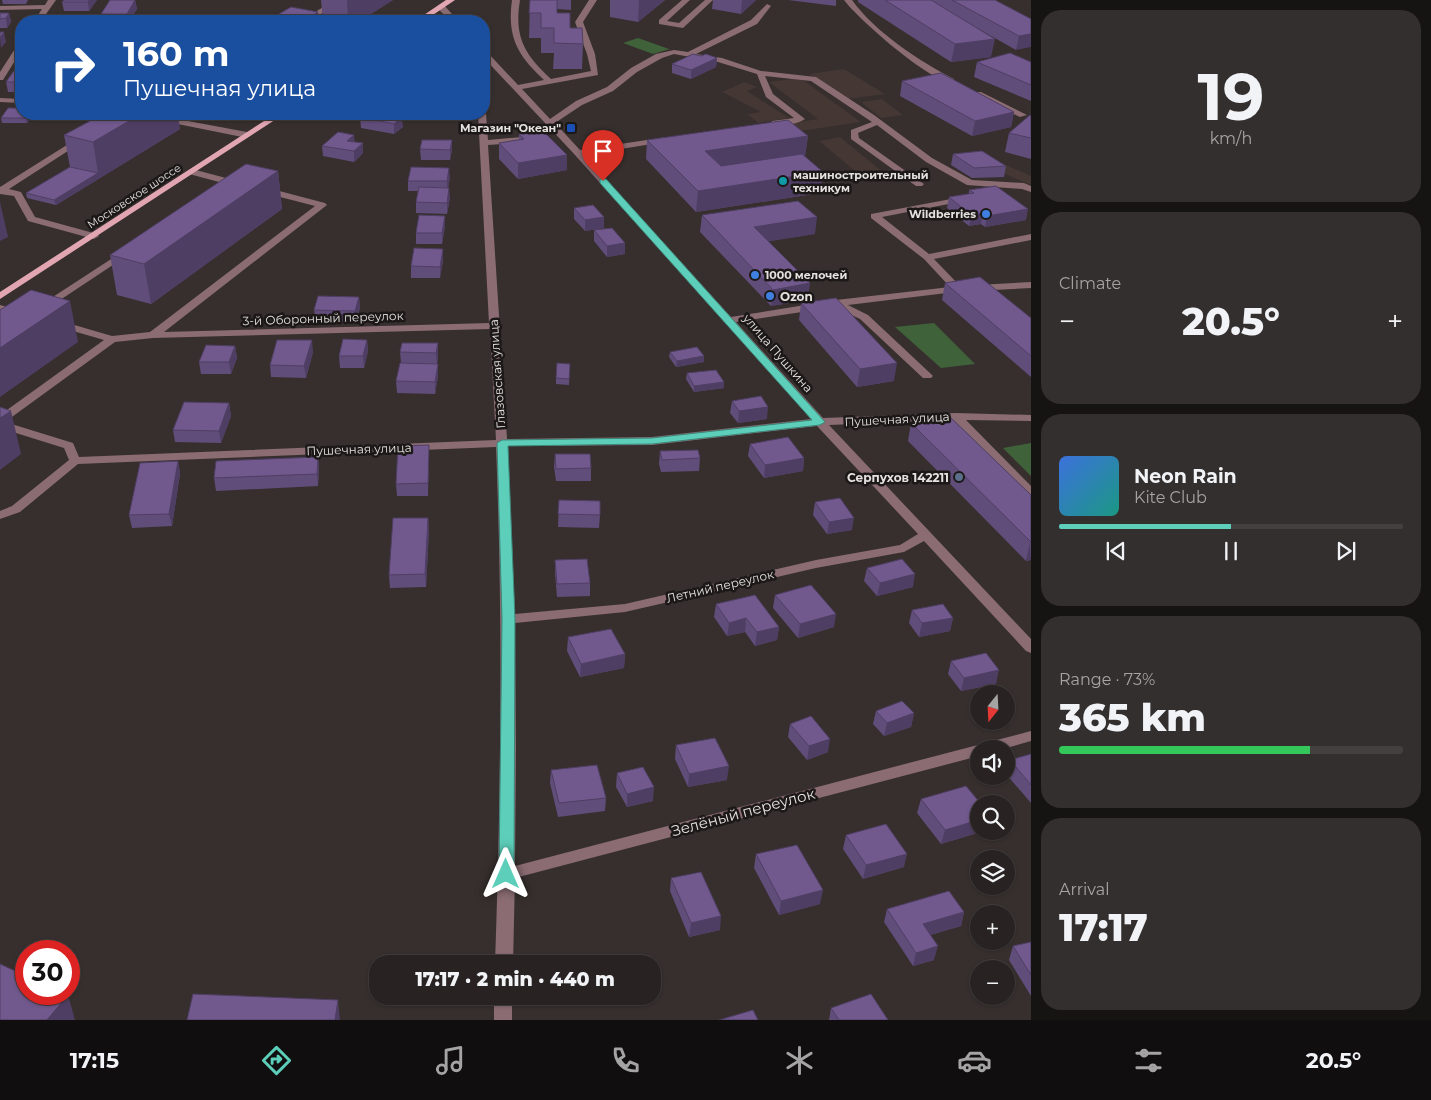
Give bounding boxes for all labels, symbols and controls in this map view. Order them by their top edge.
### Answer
text: 160 m [123,32,229,75]
icon: right [40,35,105,100]
text: 19 [1198,57,1264,136]
text: Пушечная улица [123,75,316,102]
place label: Магазин "Океан" [460,121,561,135]
marker: Магазин "Океан" [565,122,577,134]
text: km/h [1210,129,1252,148]
pin [582,130,624,181]
icon: arrive [589,137,617,165]
street label: Московское шоссе [85,160,184,232]
place label: машиностроительный техникум [793,168,928,195]
marker: машиностроительный техникум [777,175,789,187]
place label: Wildberries [909,207,976,221]
marker: Wildberries [980,208,992,220]
place label: 1000 мелочей [765,268,847,282]
marker: 1000 мелочей [749,269,761,281]
text: Climate [1059,274,1121,293]
place label: Ozon [780,289,813,304]
marker: Ozon [764,290,776,302]
text: 20.5° [1182,298,1280,345]
text: − [1059,304,1075,338]
text: + [1387,304,1403,338]
street label: 3-й Оборонный переулок [242,308,404,328]
street label: улица Пушкина [739,310,816,395]
street label: Глазовская улица [486,319,508,429]
street label: Пушечная улица [844,409,950,429]
street label: Пушечная улица [306,440,412,458]
text: Neon Rain [1134,465,1237,488]
place label: Серпухов 142211 [847,470,949,485]
marker: Серпухов 142211 [953,471,965,483]
text: Kite Club [1134,488,1207,507]
icon: previous [1102,537,1130,565]
icon: pause [1217,537,1245,565]
icon: next [1332,537,1360,565]
street label: Летний переулок [665,566,775,606]
text: Range · 73% [1059,670,1155,689]
north arrow [970,685,1015,730]
map controls [970,685,1015,1005]
text: 365 km [1059,694,1206,741]
button: sound [970,740,1015,785]
street label: Зелёный переулок [669,784,817,840]
button: search [970,795,1015,840]
position arrow [479,847,531,899]
button: layers [970,850,1015,895]
text: Arrival [1059,880,1109,899]
text: 17:17 [1059,904,1148,951]
button: + [970,905,1015,950]
speed limit sign: 30 [15,940,80,1005]
button: − [970,960,1015,1005]
text: 17:17 · 2 min · 440 m [415,968,615,991]
icon: directions [259,1043,294,1078]
icon: music [433,1043,468,1078]
icon: phone [608,1043,643,1078]
icon: climate [782,1043,817,1078]
icon: car [957,1043,992,1078]
icon: filters [1131,1043,1166,1078]
text: 17:15 [70,1047,119,1074]
text: 20.5° [1306,1047,1361,1074]

